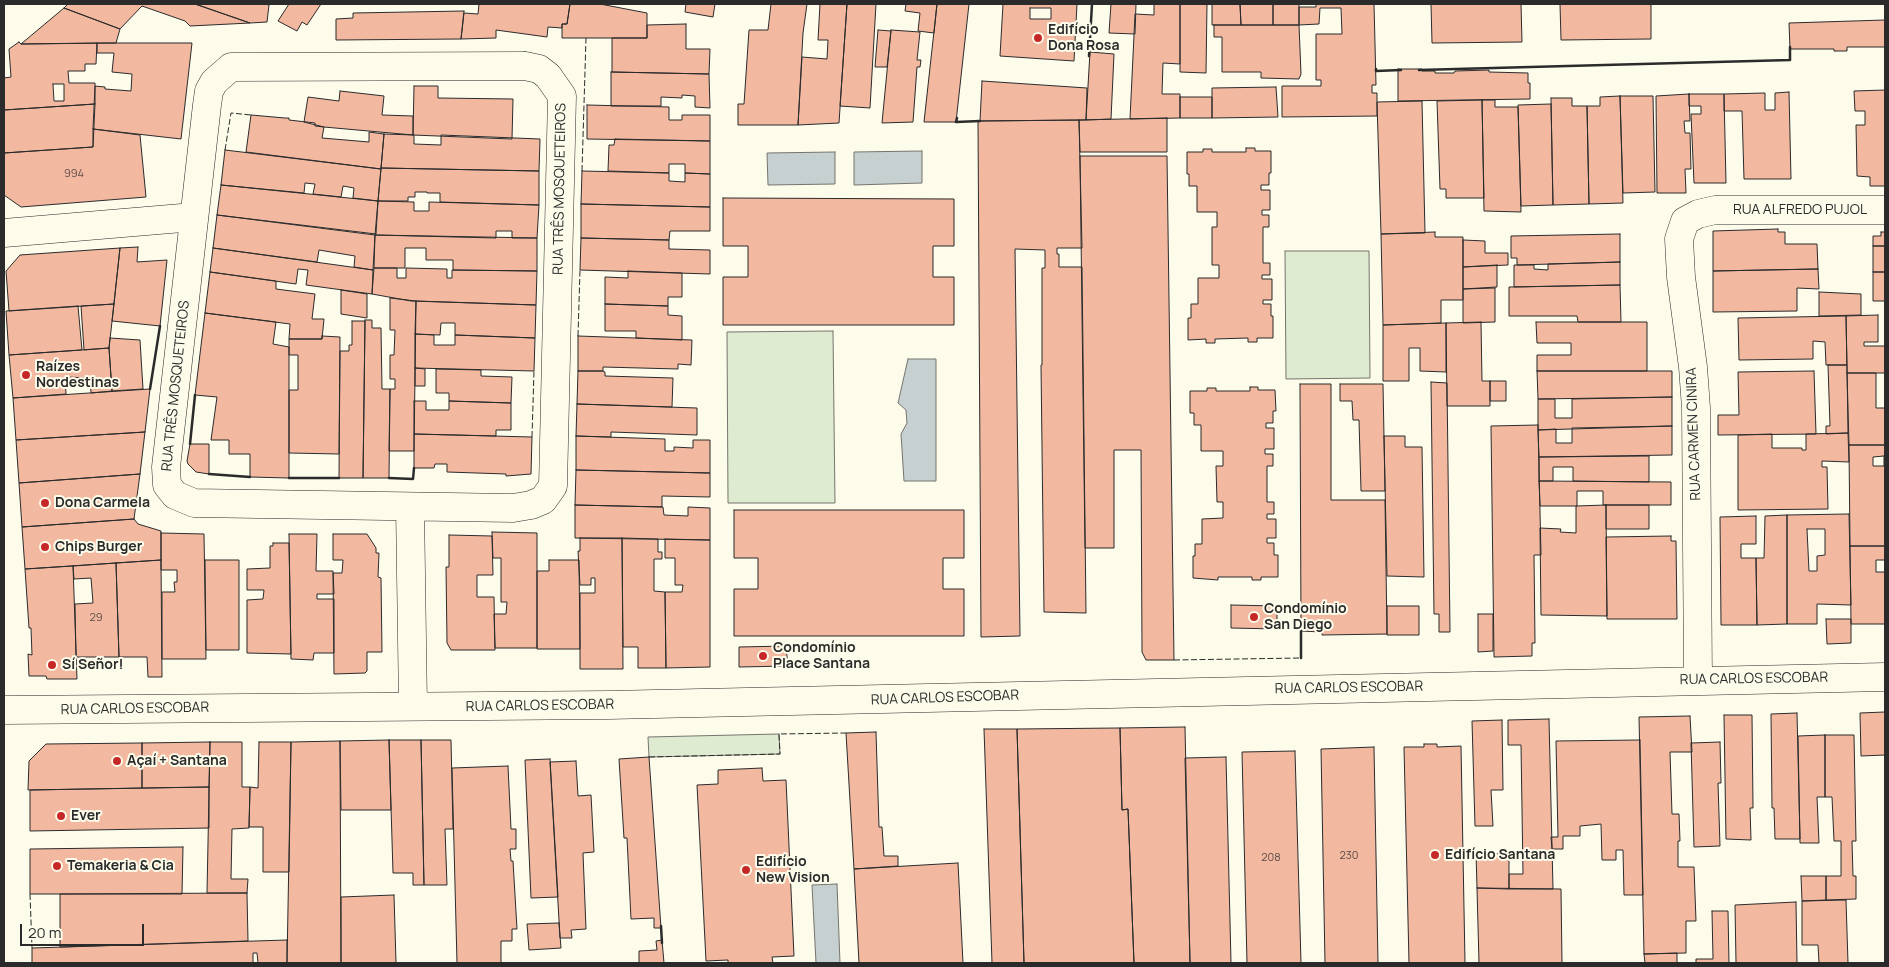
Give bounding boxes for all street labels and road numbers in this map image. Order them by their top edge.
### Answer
street label: RUA TRÊS MOSQUETEIROS [550,103,570,275]
street label: RUA ALFREDO PUJOL [1733,202,1867,218]
street label: RUA TRÊS MOSQUETEIROS [159,300,193,472]
street label: RUA CARMEN CINIRA [1683,367,1705,501]
street label: RUA CARLOS ESCOBAR [1680,669,1828,689]
street label: RUA CARLOS ESCOBAR [1275,678,1423,698]
street label: RUA CARLOS ESCOBAR [871,687,1019,709]
street label: RUA CARLOS ESCOBAR [466,696,614,716]
street label: RUA CARLOS ESCOBAR [61,699,209,719]

